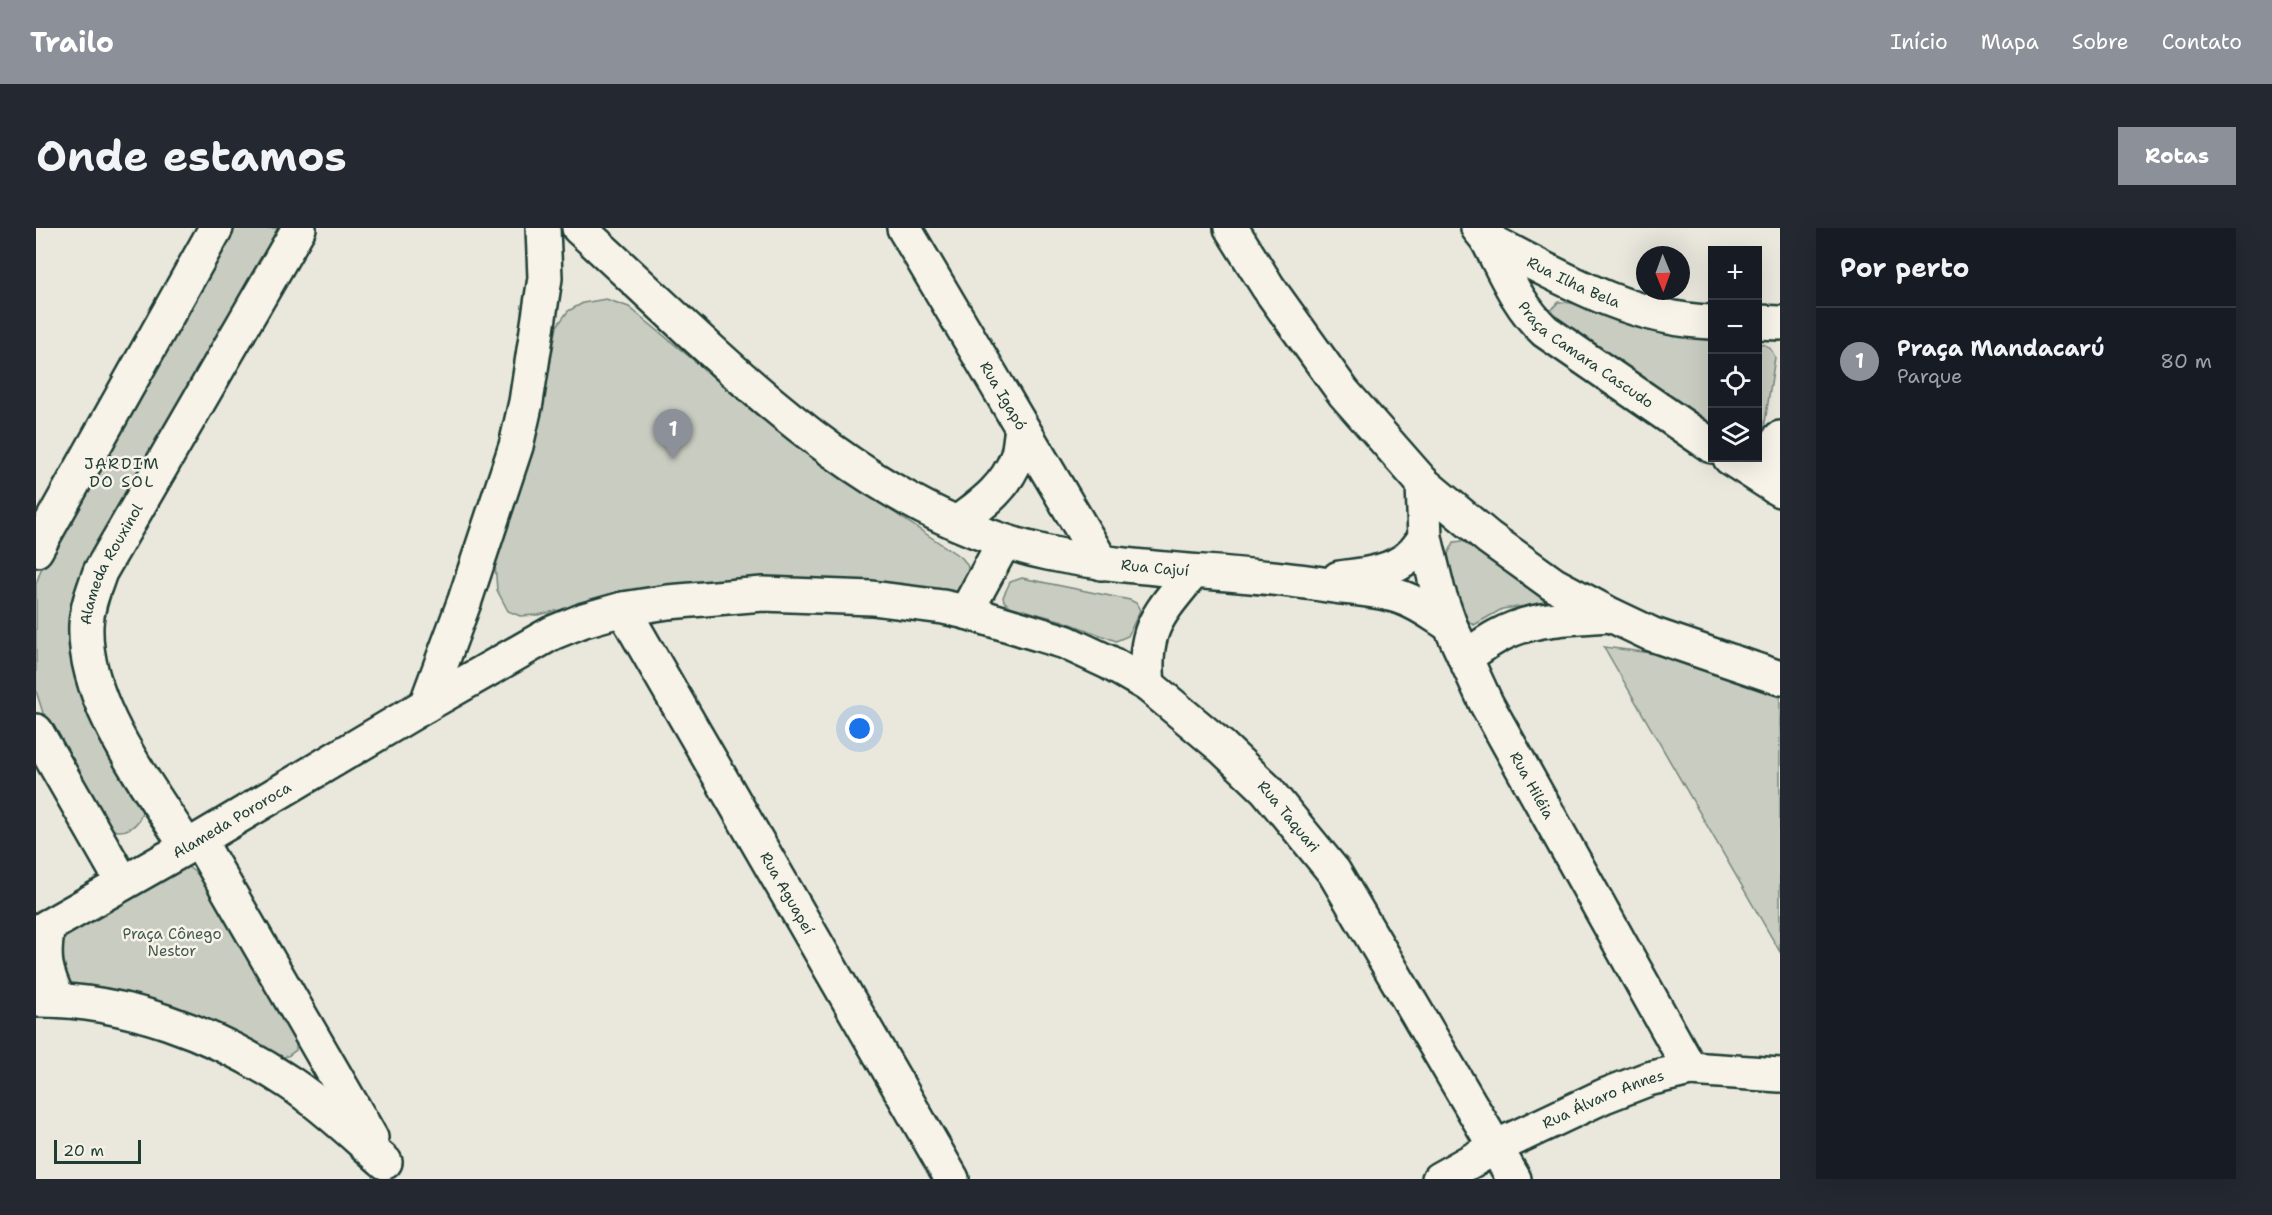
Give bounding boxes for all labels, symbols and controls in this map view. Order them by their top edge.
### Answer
text: Trailo [30,23,114,61]
text: Início [1890,28,1948,56]
text: Mapa [1981,28,2039,56]
text: Sobre [2072,28,2129,56]
text: Contato [2162,28,2242,56]
button: Rotas [2118,127,2236,185]
text: Onde estamos [36,128,347,184]
north arrow [1636,246,1690,300]
map controls [1708,246,1762,462]
button: + [1708,246,1762,300]
text: Por perto [1840,250,1969,285]
street label: Rua Ilha Bela [1524,252,1623,313]
street label: Praça Camara Cascudo [1513,297,1658,413]
button: − [1708,300,1762,354]
text: Praça Mandacarú [1897,334,2105,363]
text: 1 [1855,348,1864,374]
text: 80 m [2160,348,2212,374]
button: locate [1708,354,1762,408]
street label: Rua Igapó [975,358,1031,434]
text: Parque [1897,363,1962,389]
button: layers [1708,408,1762,462]
pin: 1 [654,410,692,459]
district label: JARDIM DO SOL [84,453,160,492]
street label: Alameda Rouxinol [76,500,148,626]
street label: Rua Cajuí [1120,555,1190,581]
your location [845,714,874,743]
street label: Rua Hiléia [1505,748,1559,823]
street label: Rua Taquari [1253,776,1324,857]
street label: Alameda Pororoca [169,777,295,863]
street label: Rua Aguapeí [755,848,819,939]
park label: Praça Cônego Nestor [122,924,222,961]
street label: Rua Álvaro Annes [1539,1066,1666,1134]
scale bar [54,1137,141,1164]
text: 20 m [63,1140,104,1161]

